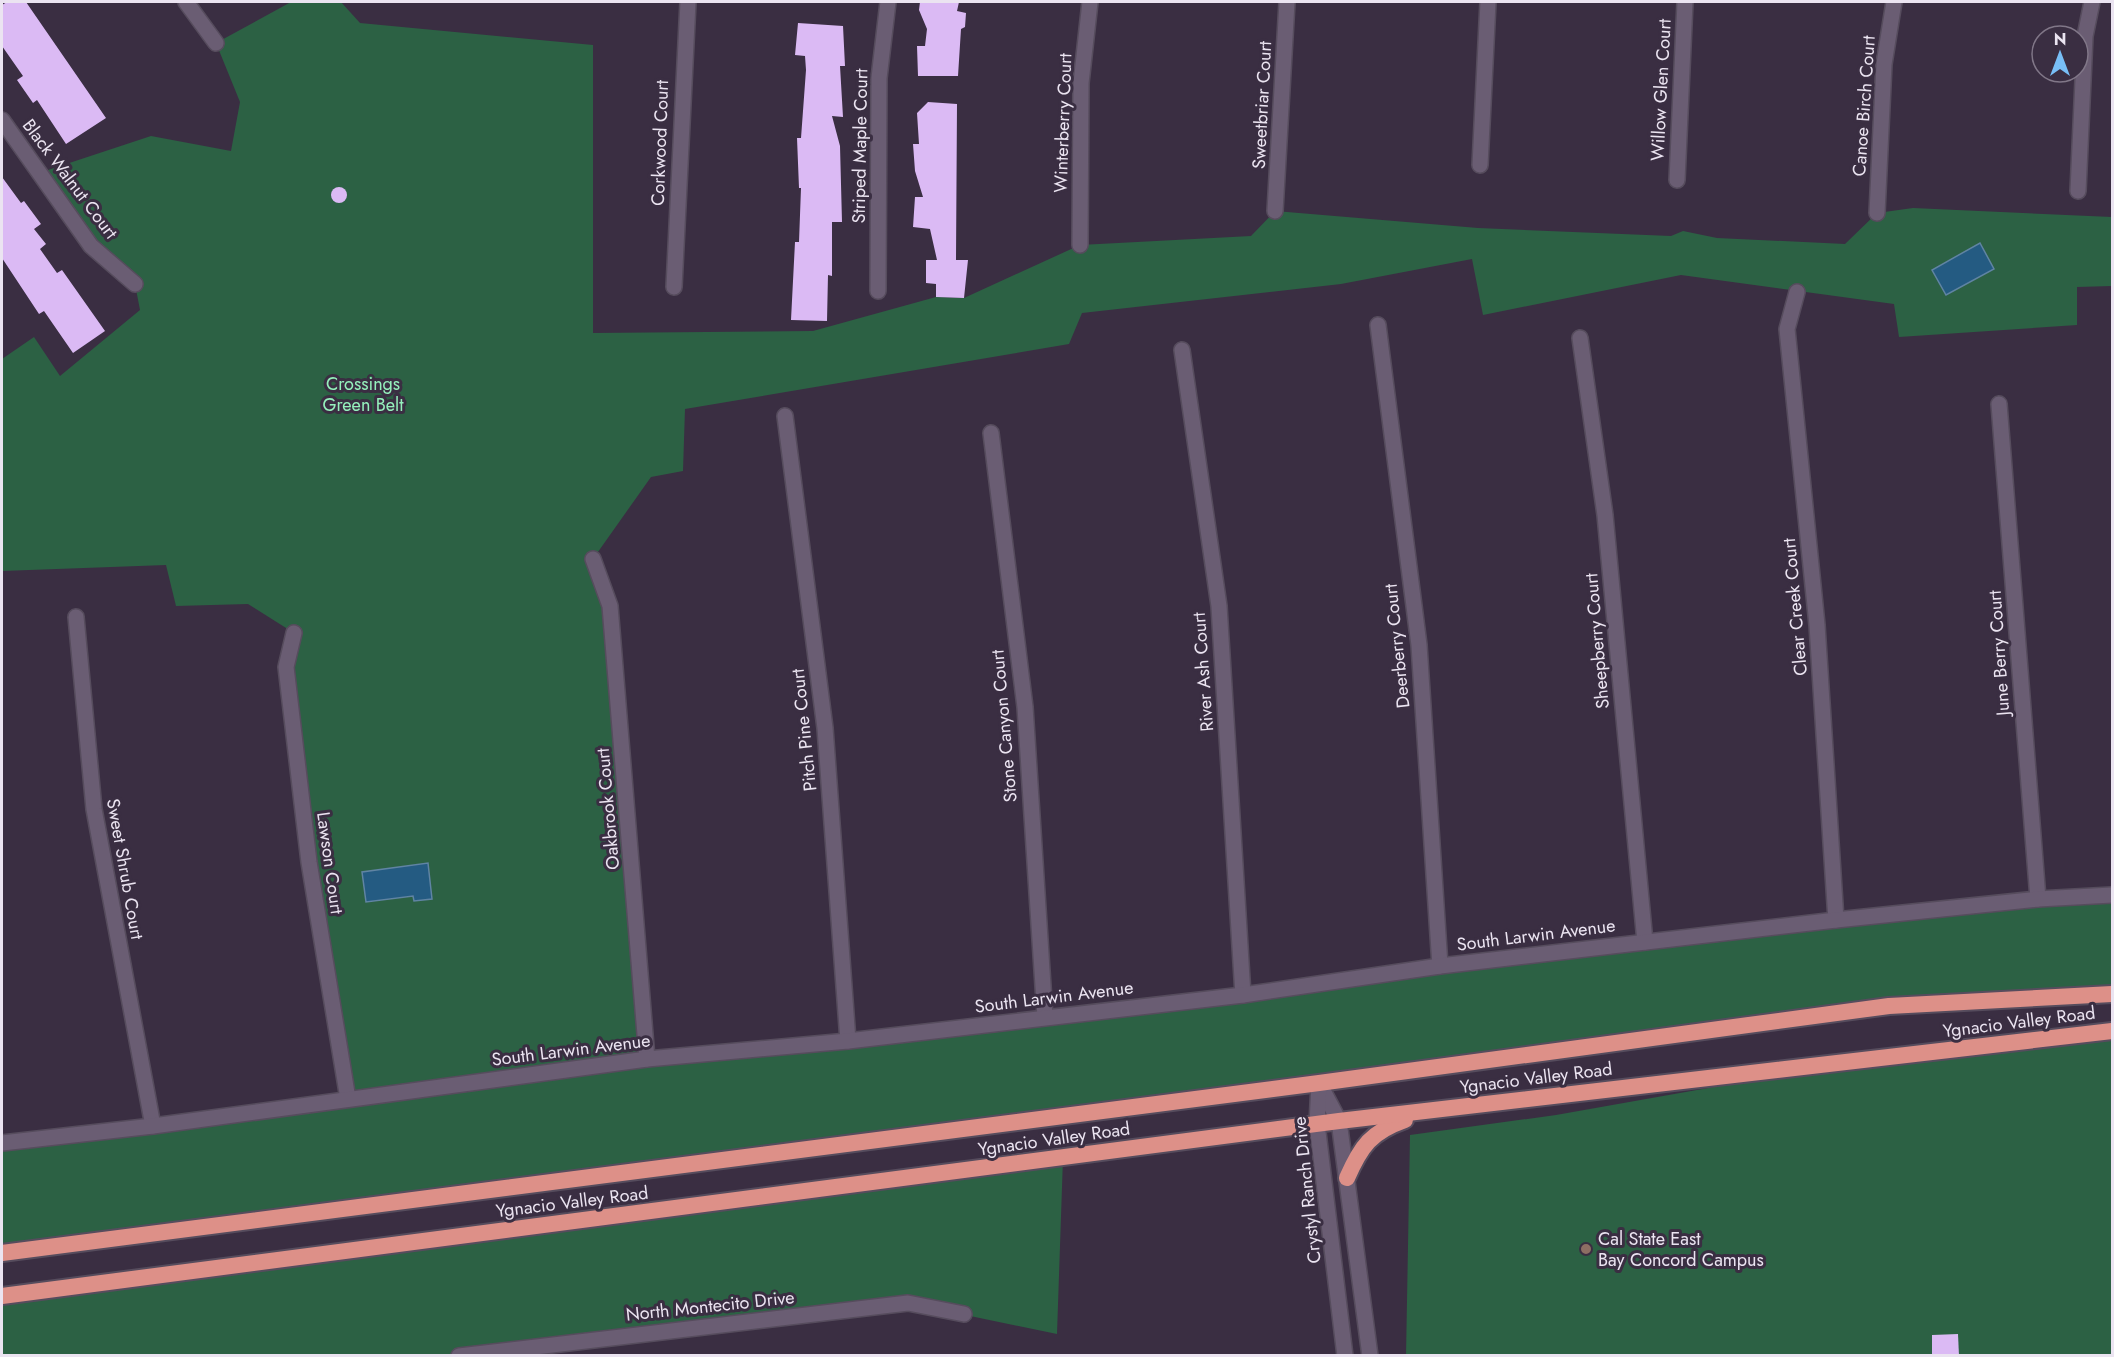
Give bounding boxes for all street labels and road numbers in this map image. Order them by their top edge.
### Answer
street label: Willow Glen Court [1644,18,1678,162]
street label: Canoe Birch Court [1846,34,1882,177]
street label: Sweetbriar Court [1246,40,1278,170]
street label: Winterberry Court [1048,52,1078,193]
street label: Striped Maple Court [846,68,874,224]
street label: Corkwood Court [645,79,675,206]
street label: Black Walnut Court [16,114,124,245]
street label: Clear Creek Court [1776,536,1814,677]
street label: Sheepberry Court [1578,571,1616,710]
street label: Deerberry Court [1377,582,1416,709]
street label: June Berry Court [1982,589,2016,719]
street label: River Ash Court [1186,611,1220,732]
street label: Stone Canyon Court [984,648,1024,803]
street label: Pitch Pine Court [785,667,823,793]
street label: Oakbrook Court [590,746,626,871]
street label: Sweet Shrub Court [100,796,150,942]
street label: Lawson Court [310,810,350,916]
street label: South Larwin Avenue [1455,912,1617,958]
street label: South Larwin Avenue [973,974,1135,1020]
street label: Ygnacio Valley Road [1941,1000,2097,1044]
street label: South Larwin Avenue [490,1027,652,1073]
street label: Ygnacio Valley Road [1458,1056,1614,1100]
street label: Ygnacio Valley Road [976,1115,1132,1163]
street label: Crystyl Ranch Drive [1286,1115,1328,1265]
street label: Ygnacio Valley Road [494,1180,650,1224]
street label: North Montecito Drive [624,1284,796,1328]

